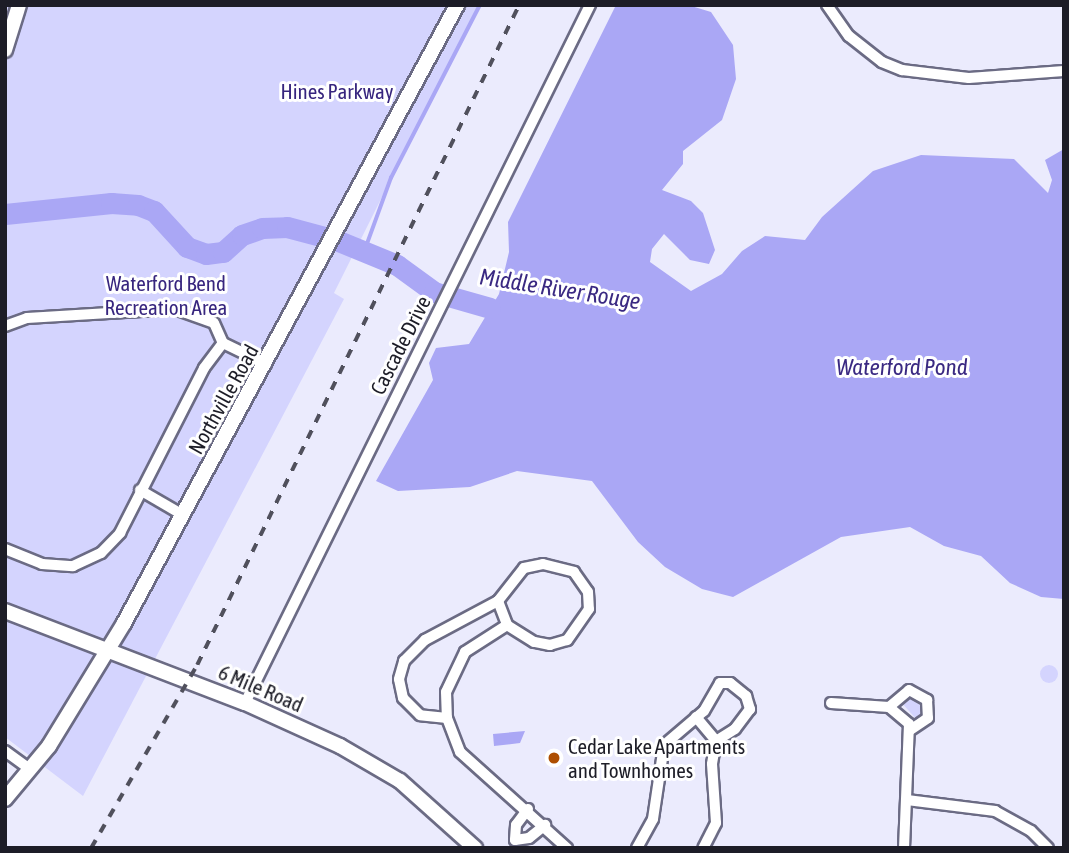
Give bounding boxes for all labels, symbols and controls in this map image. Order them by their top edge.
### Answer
park label: Hines Parkway [281,78,393,104]
water label: Middle River Rouge [478,263,642,315]
park label: Waterford Bend Recreation Area [105,270,227,320]
street label: Cascade Drive [364,291,436,399]
street label: Northville Road [183,340,263,458]
water label: Waterford Pond [836,353,968,381]
street label: 6 Mile Road [215,659,307,717]
place label: Cedar Lake Apartments and Townhomes [568,733,745,783]
marker: Cedar Lake Apartments and Townhomes [546,750,562,766]

